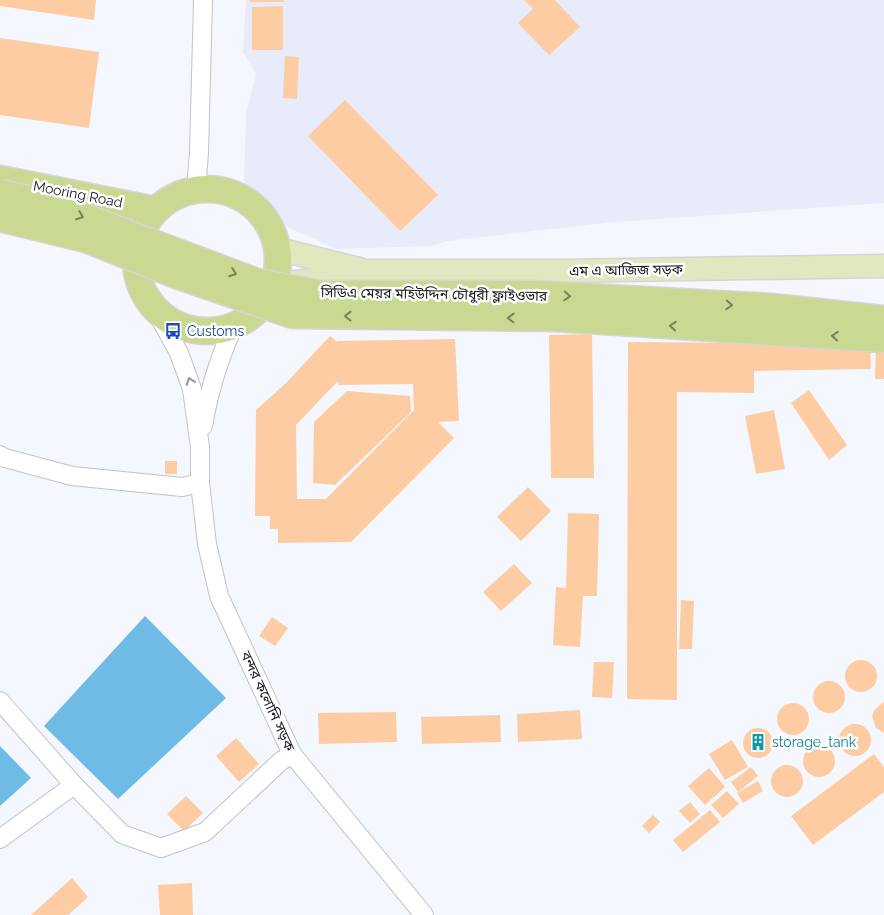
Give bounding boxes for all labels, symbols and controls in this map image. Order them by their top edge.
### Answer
street label: Mooring Road [32,177,124,211]
one-way arrow [76,210,84,220]
street label: এম এ আজিজ সড়ক [569,261,684,279]
one-way arrow [228,267,236,277]
street label: সিডিএ মেয়র মহিউদ্দিন চৌধুরী ফ্লাইওভার [320,284,548,305]
one-way arrow [563,290,571,301]
one-way arrow [726,299,734,310]
one-way arrow [344,311,352,321]
one-way arrow [507,312,515,323]
one-way arrow [669,320,677,331]
bus stop icon: Customs [163,321,183,341]
place label: Customs [187,323,244,339]
one-way arrow [831,331,839,342]
one-way arrow [186,378,196,386]
street label: বন্দর কলোনি সড়ক [237,648,298,754]
building icon: storage_tank [748,732,768,752]
place label: storage_tank [772,734,857,750]

